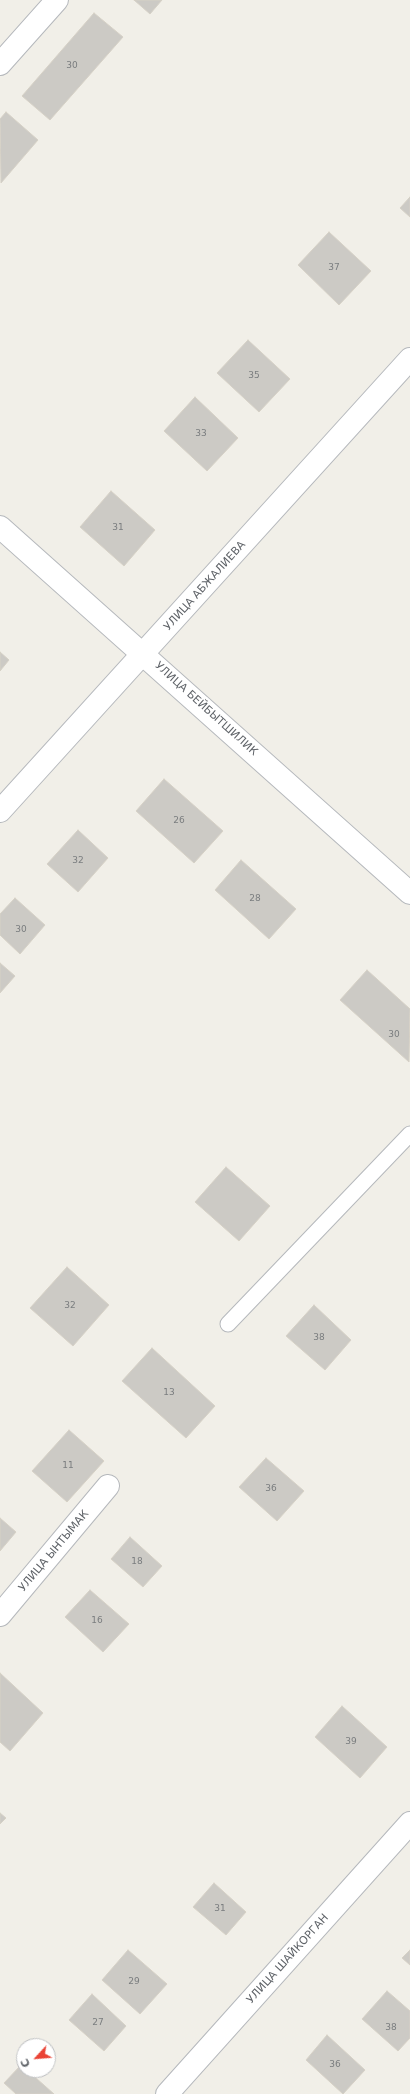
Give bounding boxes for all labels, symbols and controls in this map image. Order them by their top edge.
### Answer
house number: 30 [66,61,78,71]
house number: 37 [328,263,340,273]
house number: 35 [248,371,260,381]
house number: 33 [195,429,207,439]
house number: 31 [112,523,124,533]
street label: УЛИЦА АБЖАЛИЕВА [161,539,249,633]
street label: УЛИЦА БЕЙБЫТШИЛИК [152,659,260,759]
house number: 26 [173,816,185,826]
house number: 32 [72,856,84,866]
house number: 28 [249,894,261,904]
house number: 30 [15,925,27,935]
house number: 30 [388,1030,400,1040]
house number: 32 [64,1301,76,1311]
house number: 38 [313,1333,325,1343]
house number: 13 [163,1388,175,1398]
house number: 11 [62,1461,74,1471]
house number: 36 [265,1484,277,1494]
street label: УЛИЦА ЫНТЫМАК [16,1508,92,1594]
house number: 18 [131,1557,143,1567]
house number: 16 [91,1616,103,1626]
house number: 39 [345,1737,357,1747]
house number: 31 [214,1904,226,1914]
street label: УЛИЦА ШАЙКОРГАН [244,1912,332,2006]
house number: 29 [128,1977,140,1987]
house number: 27 [92,2018,104,2028]
house number: 38 [385,2023,397,2033]
north arrow [16,2038,56,2078]
text: С [18,2057,33,2070]
house number: 36 [329,2060,341,2070]

